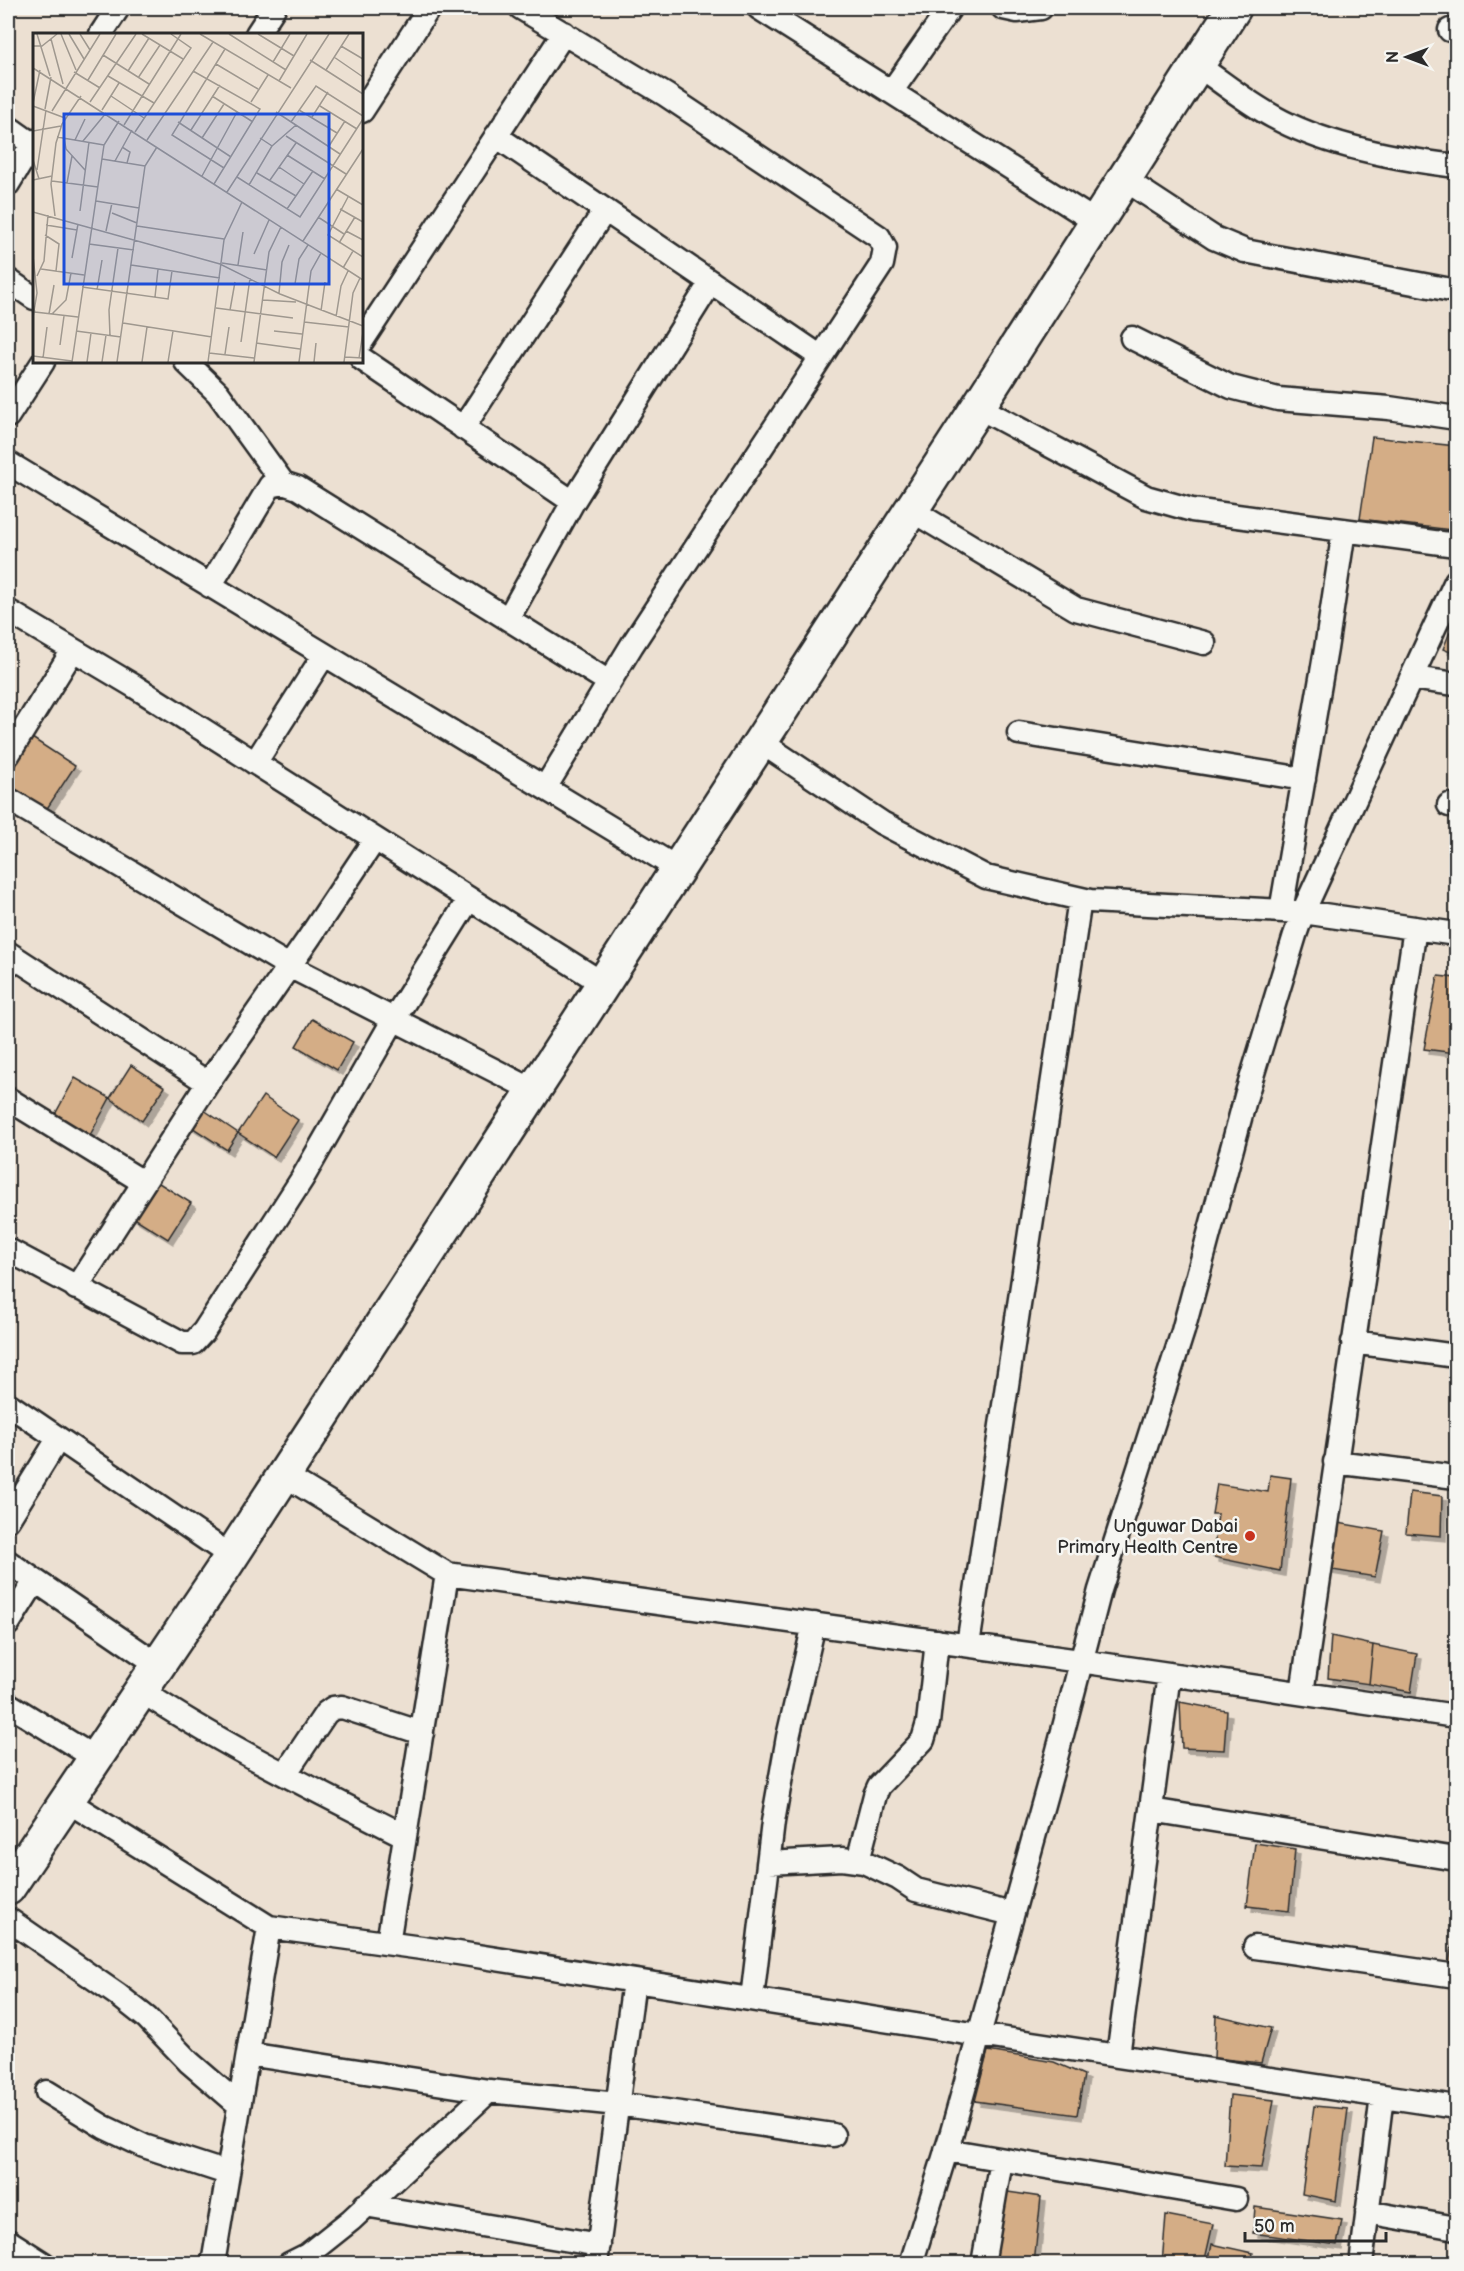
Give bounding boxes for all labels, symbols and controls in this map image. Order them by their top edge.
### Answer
north arrow [1377,27,1437,87]
inset map [33,33,363,363]
text: N [1384,51,1403,63]
place label: Unguwar Dabai Primary Health Centre [1057,1516,1238,1558]
marker: Unguwar Dabai Primary Health Centre [1243,1529,1257,1543]
scale bar [1245,2205,1386,2243]
text: 50 m [1254,2216,1295,2237]

